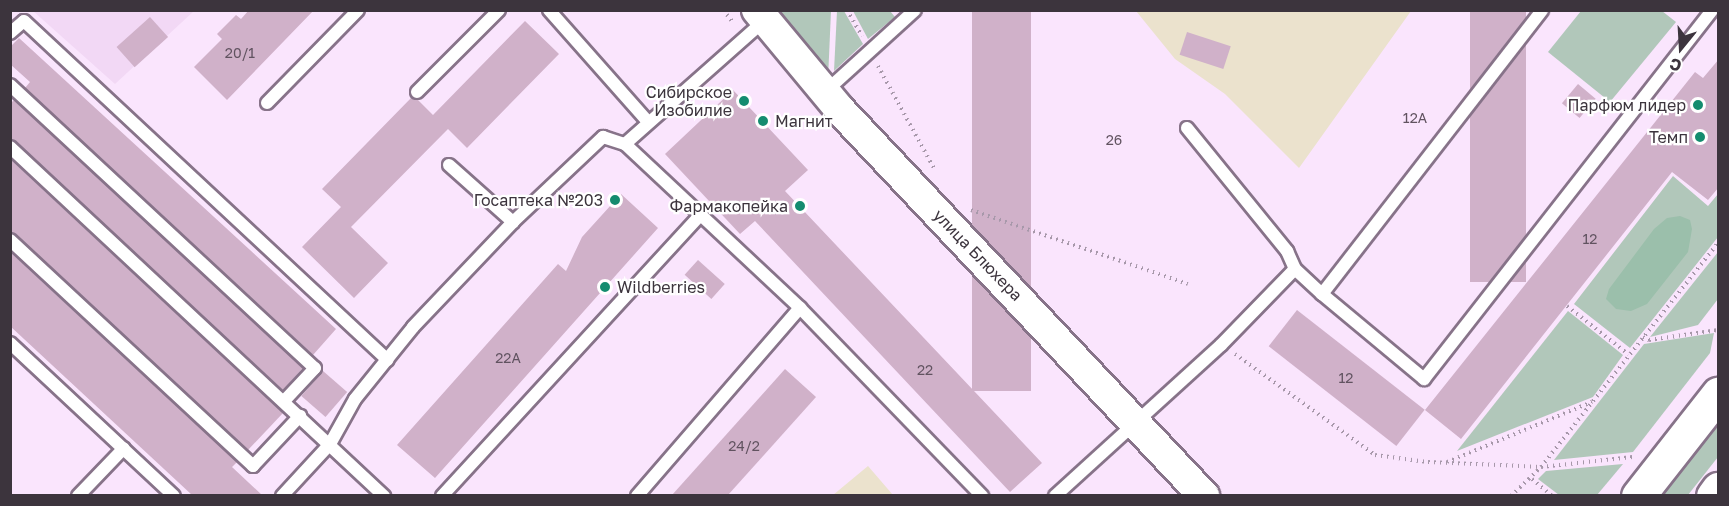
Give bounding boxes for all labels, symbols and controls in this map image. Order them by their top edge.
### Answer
north arrow [1651,18,1711,78]
house number: 20/1 [225,45,255,61]
text: С [1667,54,1684,76]
place label: Сибирское Изобилие [646,82,732,120]
marker: Сибирское Изобилие [737,94,751,108]
place label: Парфюм лидер [1567,95,1686,115]
marker: Парфюм лидер [1691,98,1705,112]
house number: 12А [1403,110,1427,126]
place label: Магнит [775,111,833,131]
marker: Магнит [756,114,770,128]
place label: Темп [1649,127,1688,147]
marker: Темп [1693,130,1707,144]
house number: 26 [1106,132,1122,148]
place label: Госаптека №203 [474,190,603,210]
marker: Госаптека №203 [608,193,622,207]
place label: Фармакопейка [670,196,788,216]
marker: Фармакопейка [793,199,807,213]
street label: улица Блюхера [930,205,1026,305]
house number: 12 [1583,231,1597,247]
place label: Wildberries [617,277,705,297]
marker: Wildberries [598,280,612,294]
house number: 22А [495,350,521,366]
house number: 22 [917,362,933,378]
house number: 12 [1339,370,1353,386]
house number: 24/2 [728,438,760,454]

